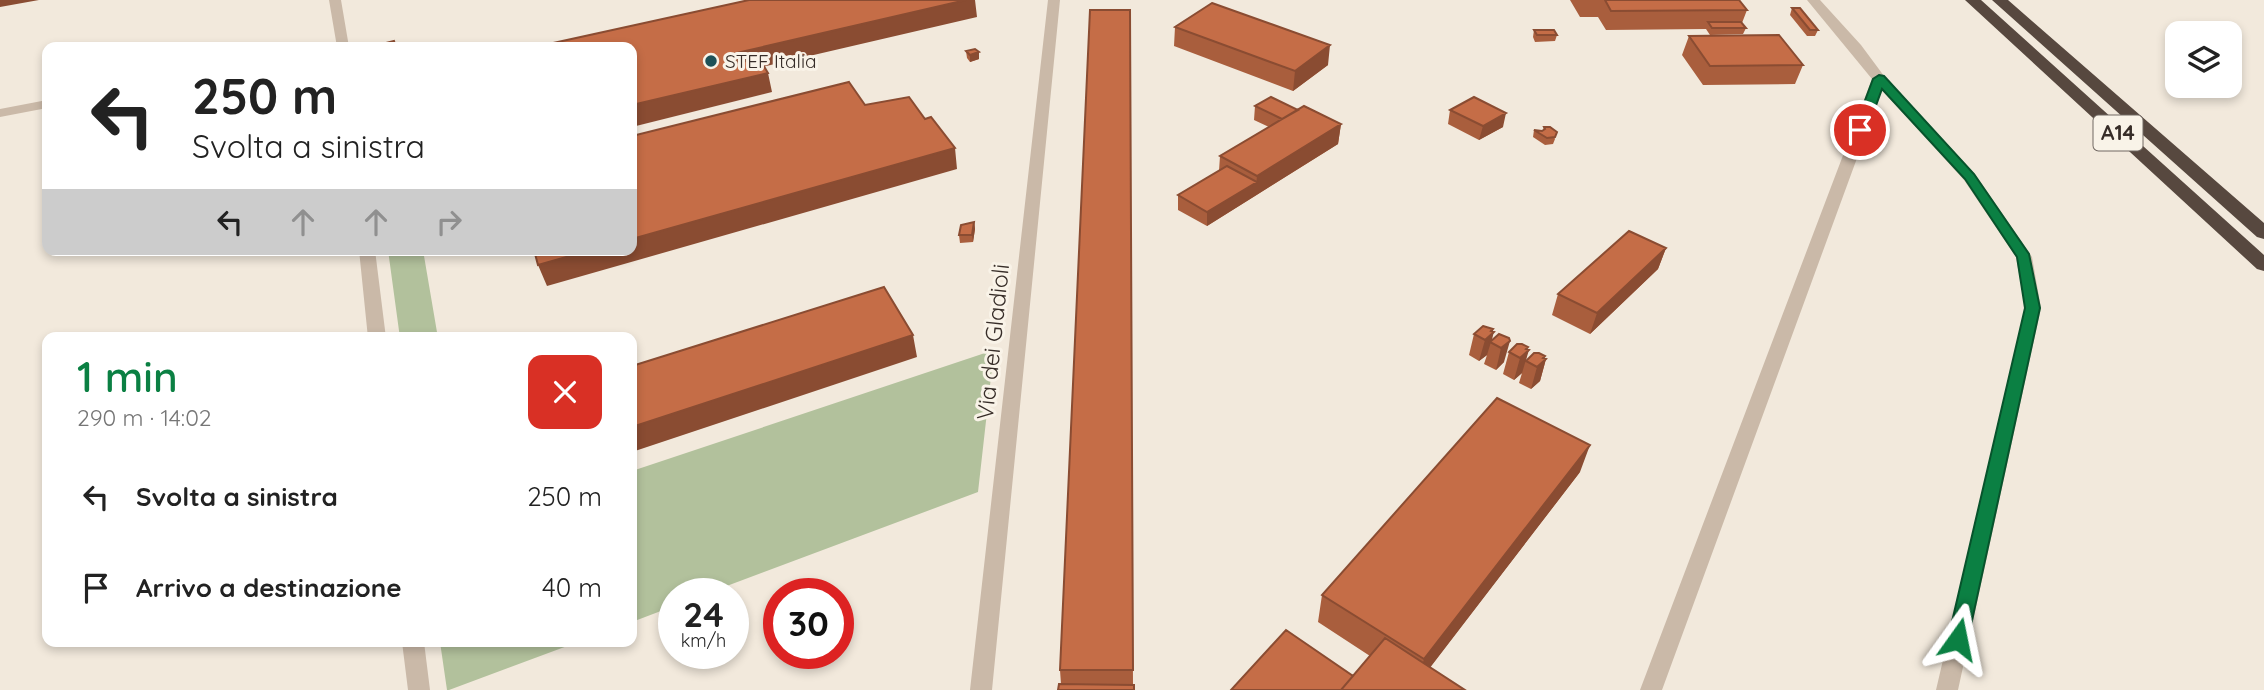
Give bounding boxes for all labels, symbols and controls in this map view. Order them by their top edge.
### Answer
map controls [2165,21,2242,98]
button: layers [2165,21,2242,98]
place label: STEF Italia [725,49,817,73]
marker: STEF Italia [703,53,719,69]
text: 250 m [192,65,337,126]
icon: left [77,70,168,161]
pin [1830,100,1890,160]
icon: arrive [1841,111,1879,149]
road number: A14 [2094,116,2142,150]
text: Svolta a sinistra [192,126,425,166]
icon: left [211,203,249,241]
icon: ahead [284,203,322,241]
icon: ahead [357,203,395,241]
icon: right [430,203,468,241]
street label: Via dei Gladioli [970,262,1015,421]
text: 1 min [77,350,178,403]
button: close [528,355,602,429]
text: 290 m · 14:02 [77,403,212,432]
icon: left [77,478,115,516]
text: Svolta a sinistra [136,480,338,513]
text: 250 m [527,480,602,513]
icon: arrive [77,569,115,607]
text: Arrivo a destinazione [136,571,402,604]
text: 40 m [542,571,602,604]
speed limit sign: 30 [763,578,854,669]
text: 24 [683,592,724,636]
position arrow [1921,602,1995,676]
text: km/h [681,629,726,652]

